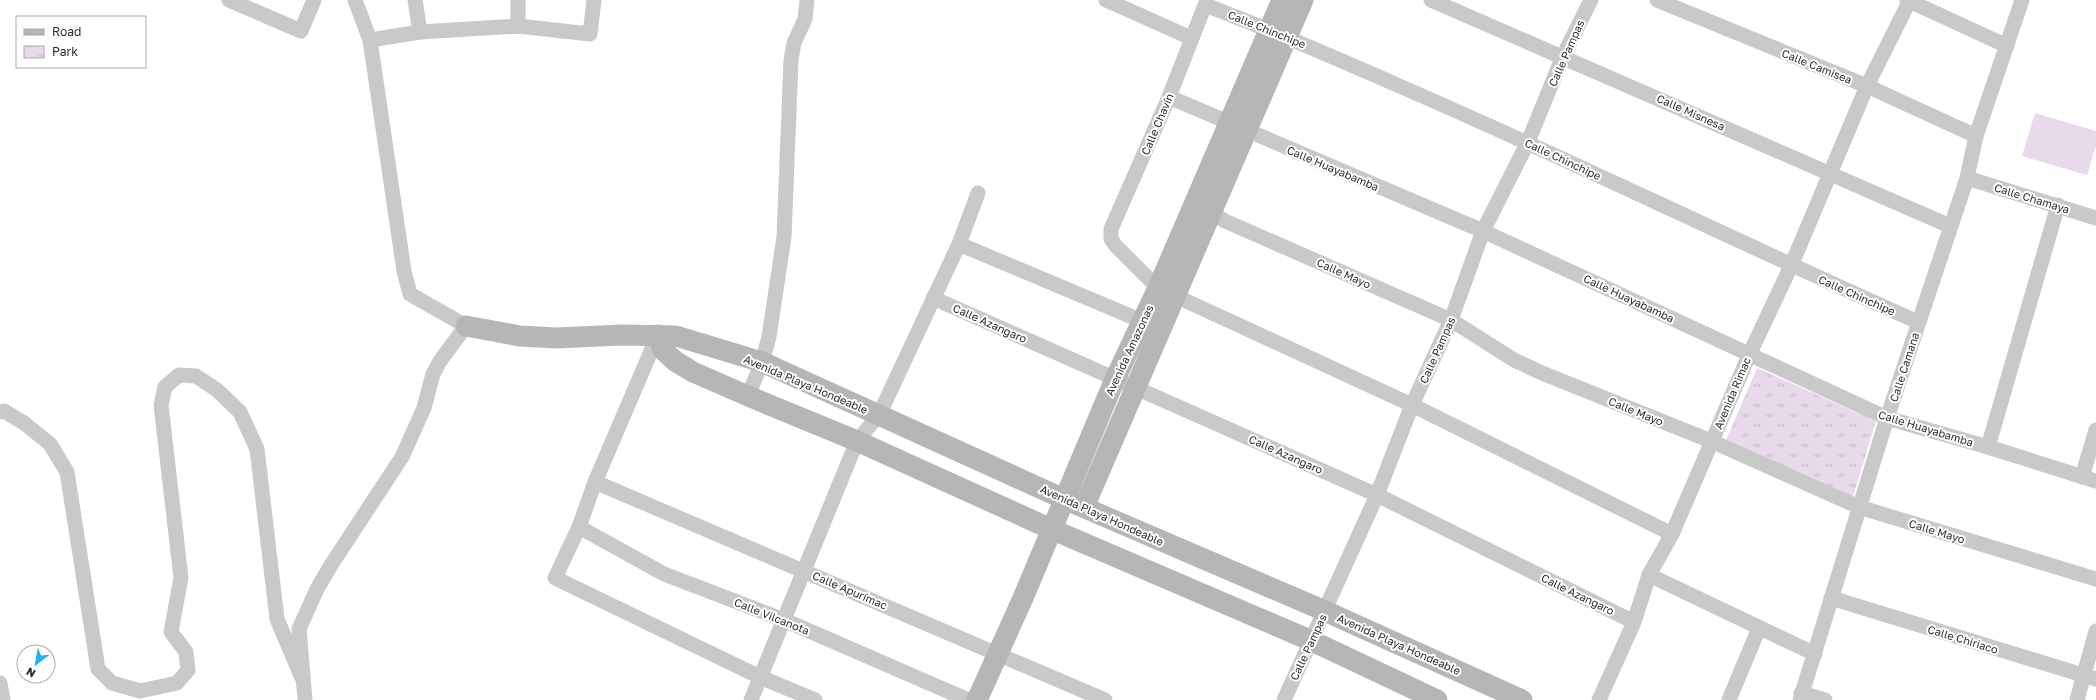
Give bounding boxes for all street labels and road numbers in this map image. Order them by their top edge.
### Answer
street label: Calle Chinchipe [1226,8,1308,50]
street label: Calle Pampas [1545,17,1587,88]
street label: Calle Camisea [1780,46,1854,86]
street label: Calle Chavín [1138,91,1176,157]
street label: Calle Misnesa [1655,91,1727,133]
street label: Calle Chinchipe [1523,136,1603,182]
street label: Calle Huayabamba [1285,143,1381,193]
street label: Calle Chamaya [1993,180,2071,216]
street label: Calle Mayo [1315,255,1373,291]
street label: Calle Huayabamba [1582,271,1676,325]
street label: Calle Chinchipe [1817,272,1897,318]
street label: Calle Azangaro [951,301,1029,345]
street label: Avenida Amazonas [1102,302,1156,398]
street label: Calle Pampas [1416,314,1458,385]
street label: Calle Camana [1887,331,1921,403]
street label: Avenida Playa Hondeable [742,352,870,416]
street label: Avenida Rimac [1711,355,1753,431]
street label: Calle Mayo [1607,394,1666,428]
street label: Calle Huayabamba [1877,407,1975,449]
street label: Calle Azangaro [1247,432,1325,476]
street label: Avenida Playa Hondeable [1038,482,1166,548]
street label: Calle Mayo [1907,516,1967,546]
street label: Calle Apurímac [811,568,889,612]
street label: Calle Azangaro [1539,571,1617,617]
street label: Calle Vilcanota [733,595,811,637]
street label: Avenida Playa Hondeable [1335,611,1463,677]
street label: Calle Pampas [1287,612,1329,682]
street label: Calle Chiriaco [1926,622,2000,656]

